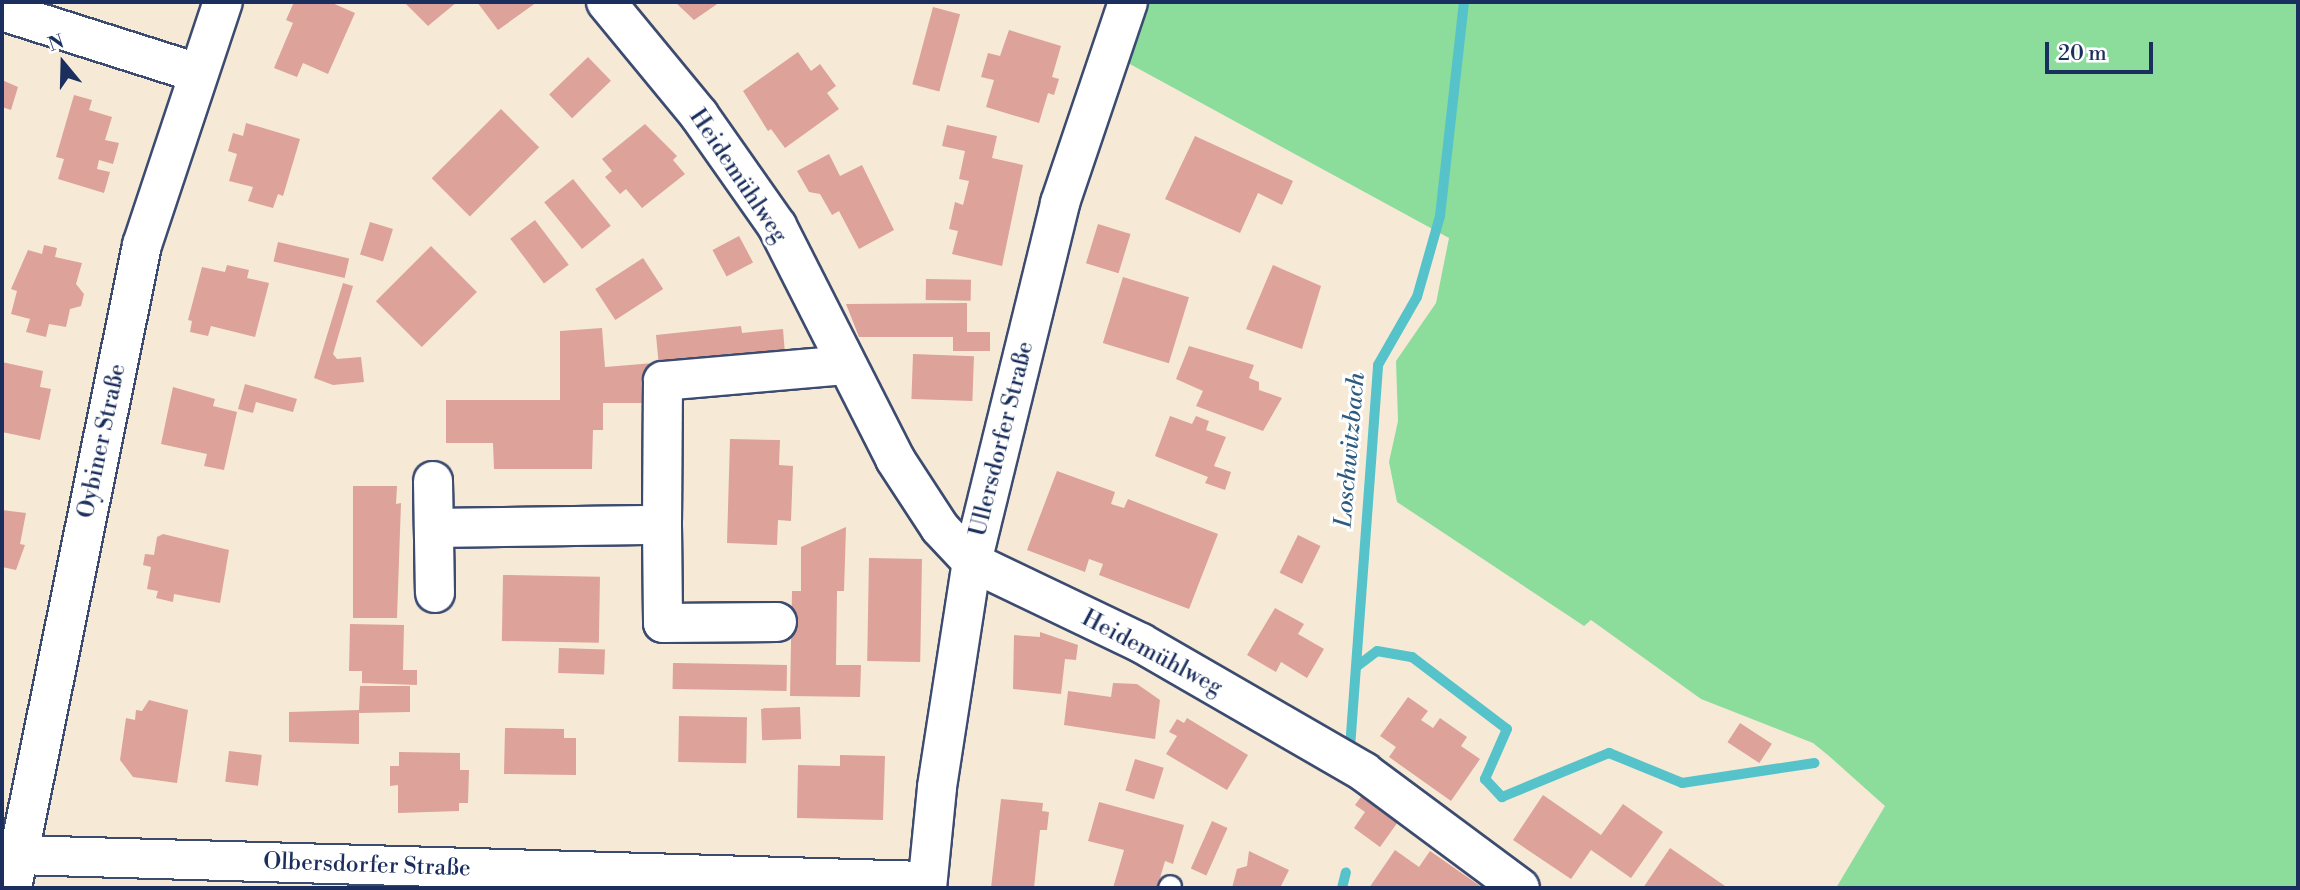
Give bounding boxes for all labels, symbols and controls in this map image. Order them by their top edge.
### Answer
north arrow [28,28,98,98]
scale bar [2048,28,2156,72]
text: N [45,29,67,57]
text: 20 m [2058,41,2107,67]
street label: Heidemühlweg [683,104,793,248]
street label: Ullersdorfer Straße [964,339,1040,539]
street label: Oybiner Straße [72,361,132,521]
water label: Loschwitzbach [1330,371,1372,529]
street label: Heidemühlweg [1077,604,1227,702]
street label: Olbersdorfer Straße [263,848,471,882]

